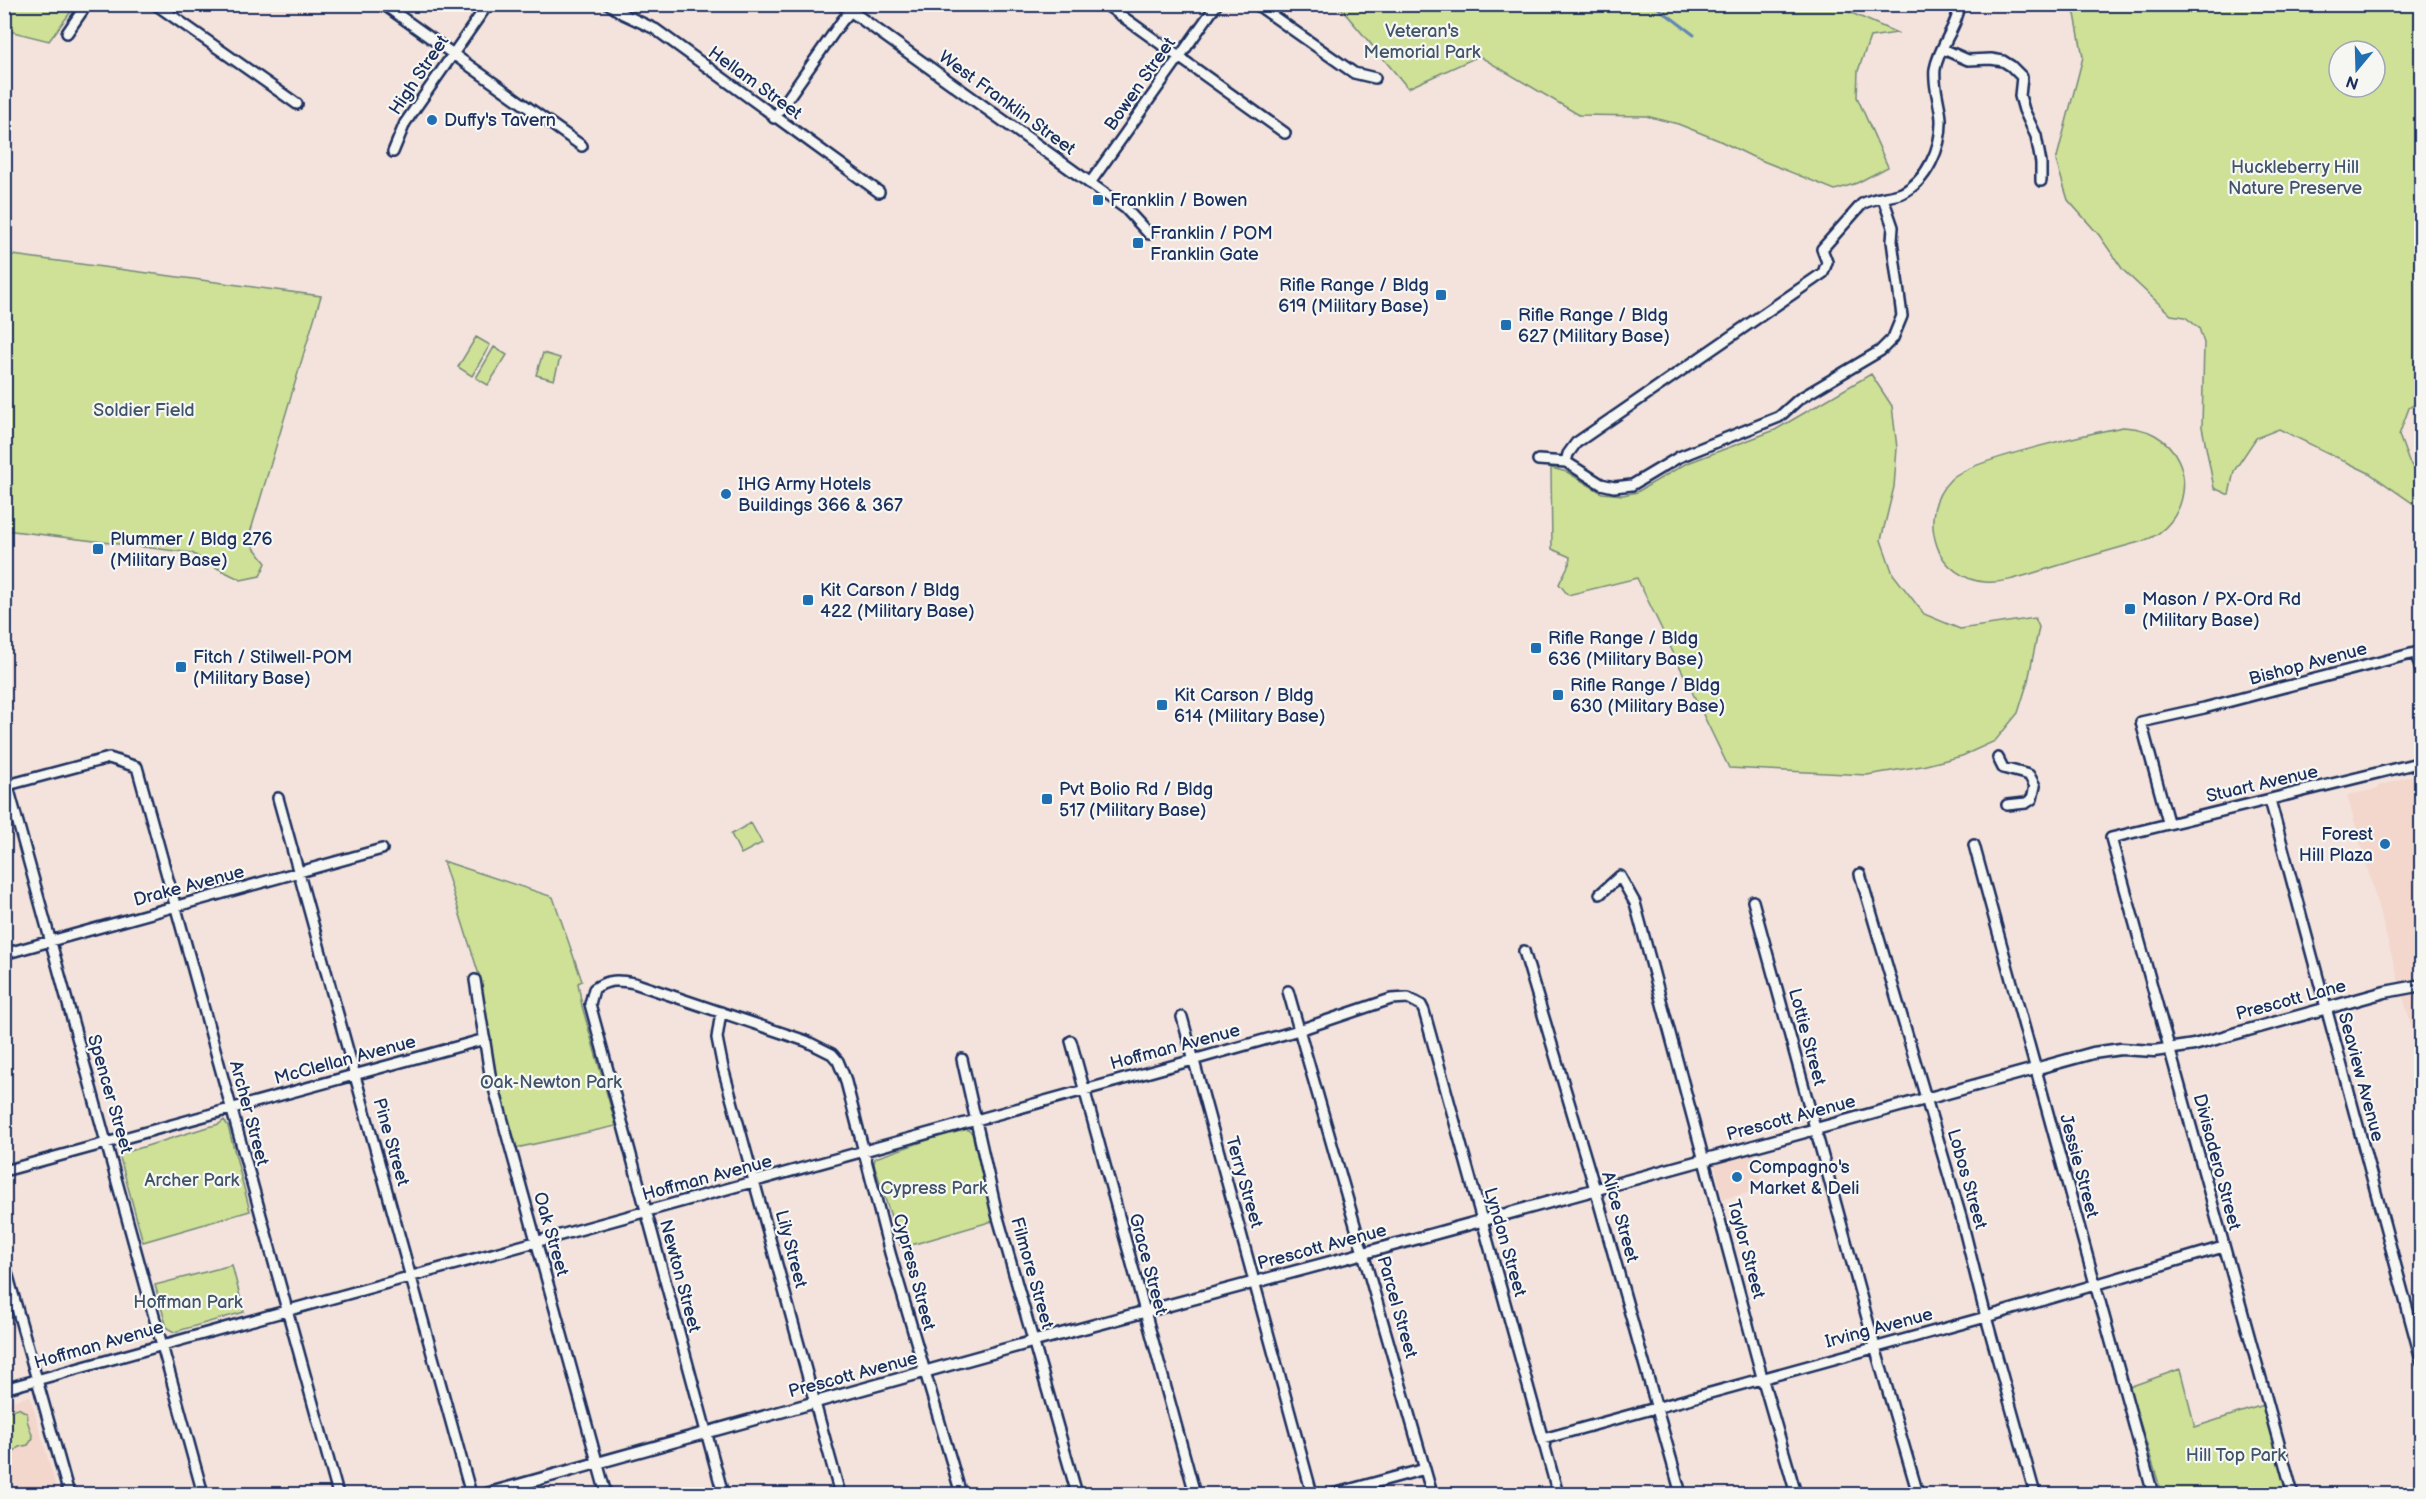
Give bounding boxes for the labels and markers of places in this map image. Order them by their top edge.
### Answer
place label: Duffy's Tavern [444,110,556,131]
marker: Duffy's Tavern [425,113,439,127]
place label: Franklin / Bowen [1110,190,1247,211]
marker: Franklin / Bowen [1091,193,1105,207]
place label: Franklin / POM Franklin Gate [1150,223,1273,265]
marker: Franklin / POM Franklin Gate [1131,236,1145,250]
place label: Rifle Range / Bldg 619 (Military Base) [1278,275,1429,317]
marker: Rifle Range / Bldg 619 (Military Base) [1434,288,1448,302]
place label: Rifle Range / Bldg 627 (Military Base) [1518,305,1670,347]
marker: Rifle Range / Bldg 627 (Military Base) [1499,318,1513,332]
place label: IHG Army Hotels Buildings 366 & 367 [738,474,903,516]
marker: IHG Army Hotels Buildings 366 & 367 [719,487,733,501]
place label: Plummer / Bldg 276 (Military Base) [110,529,272,571]
marker: Plummer / Bldg 276 (Military Base) [91,542,105,556]
place label: Kit Carson / Bldg 422 (Military Base) [820,580,975,622]
place label: Mason / PX-Ord Rd (Military Base) [2142,589,2301,631]
marker: Kit Carson / Bldg 422 (Military Base) [801,593,815,607]
marker: Mason / PX-Ord Rd (Military Base) [2123,602,2137,616]
place label: Rifle Range / Bldg 636 (Military Base) [1548,628,1704,670]
marker: Rifle Range / Bldg 636 (Military Base) [1529,641,1543,655]
place label: Fitch / Stilwell-POM (Military Base) [193,647,352,689]
marker: Fitch / Stilwell-POM (Military Base) [174,660,188,674]
place label: Rifle Range / Bldg 630 (Military Base) [1570,675,1725,717]
place label: Kit Carson / Bldg 614 (Military Base) [1174,685,1325,727]
marker: Rifle Range / Bldg 630 (Military Base) [1551,688,1565,702]
marker: Kit Carson / Bldg 614 (Military Base) [1155,698,1169,712]
place label: Pvt Bolio Rd / Bldg 517 (Military Base) [1059,779,1213,821]
marker: Pvt Bolio Rd / Bldg 517 (Military Base) [1040,792,1054,806]
place label: Forest Hill Plaza [2299,824,2373,866]
marker: Forest Hill Plaza [2378,837,2392,851]
place label: Compagno's Market & Deli [1749,1157,1859,1199]
marker: Compagno's Market & Deli [1730,1170,1744,1184]

